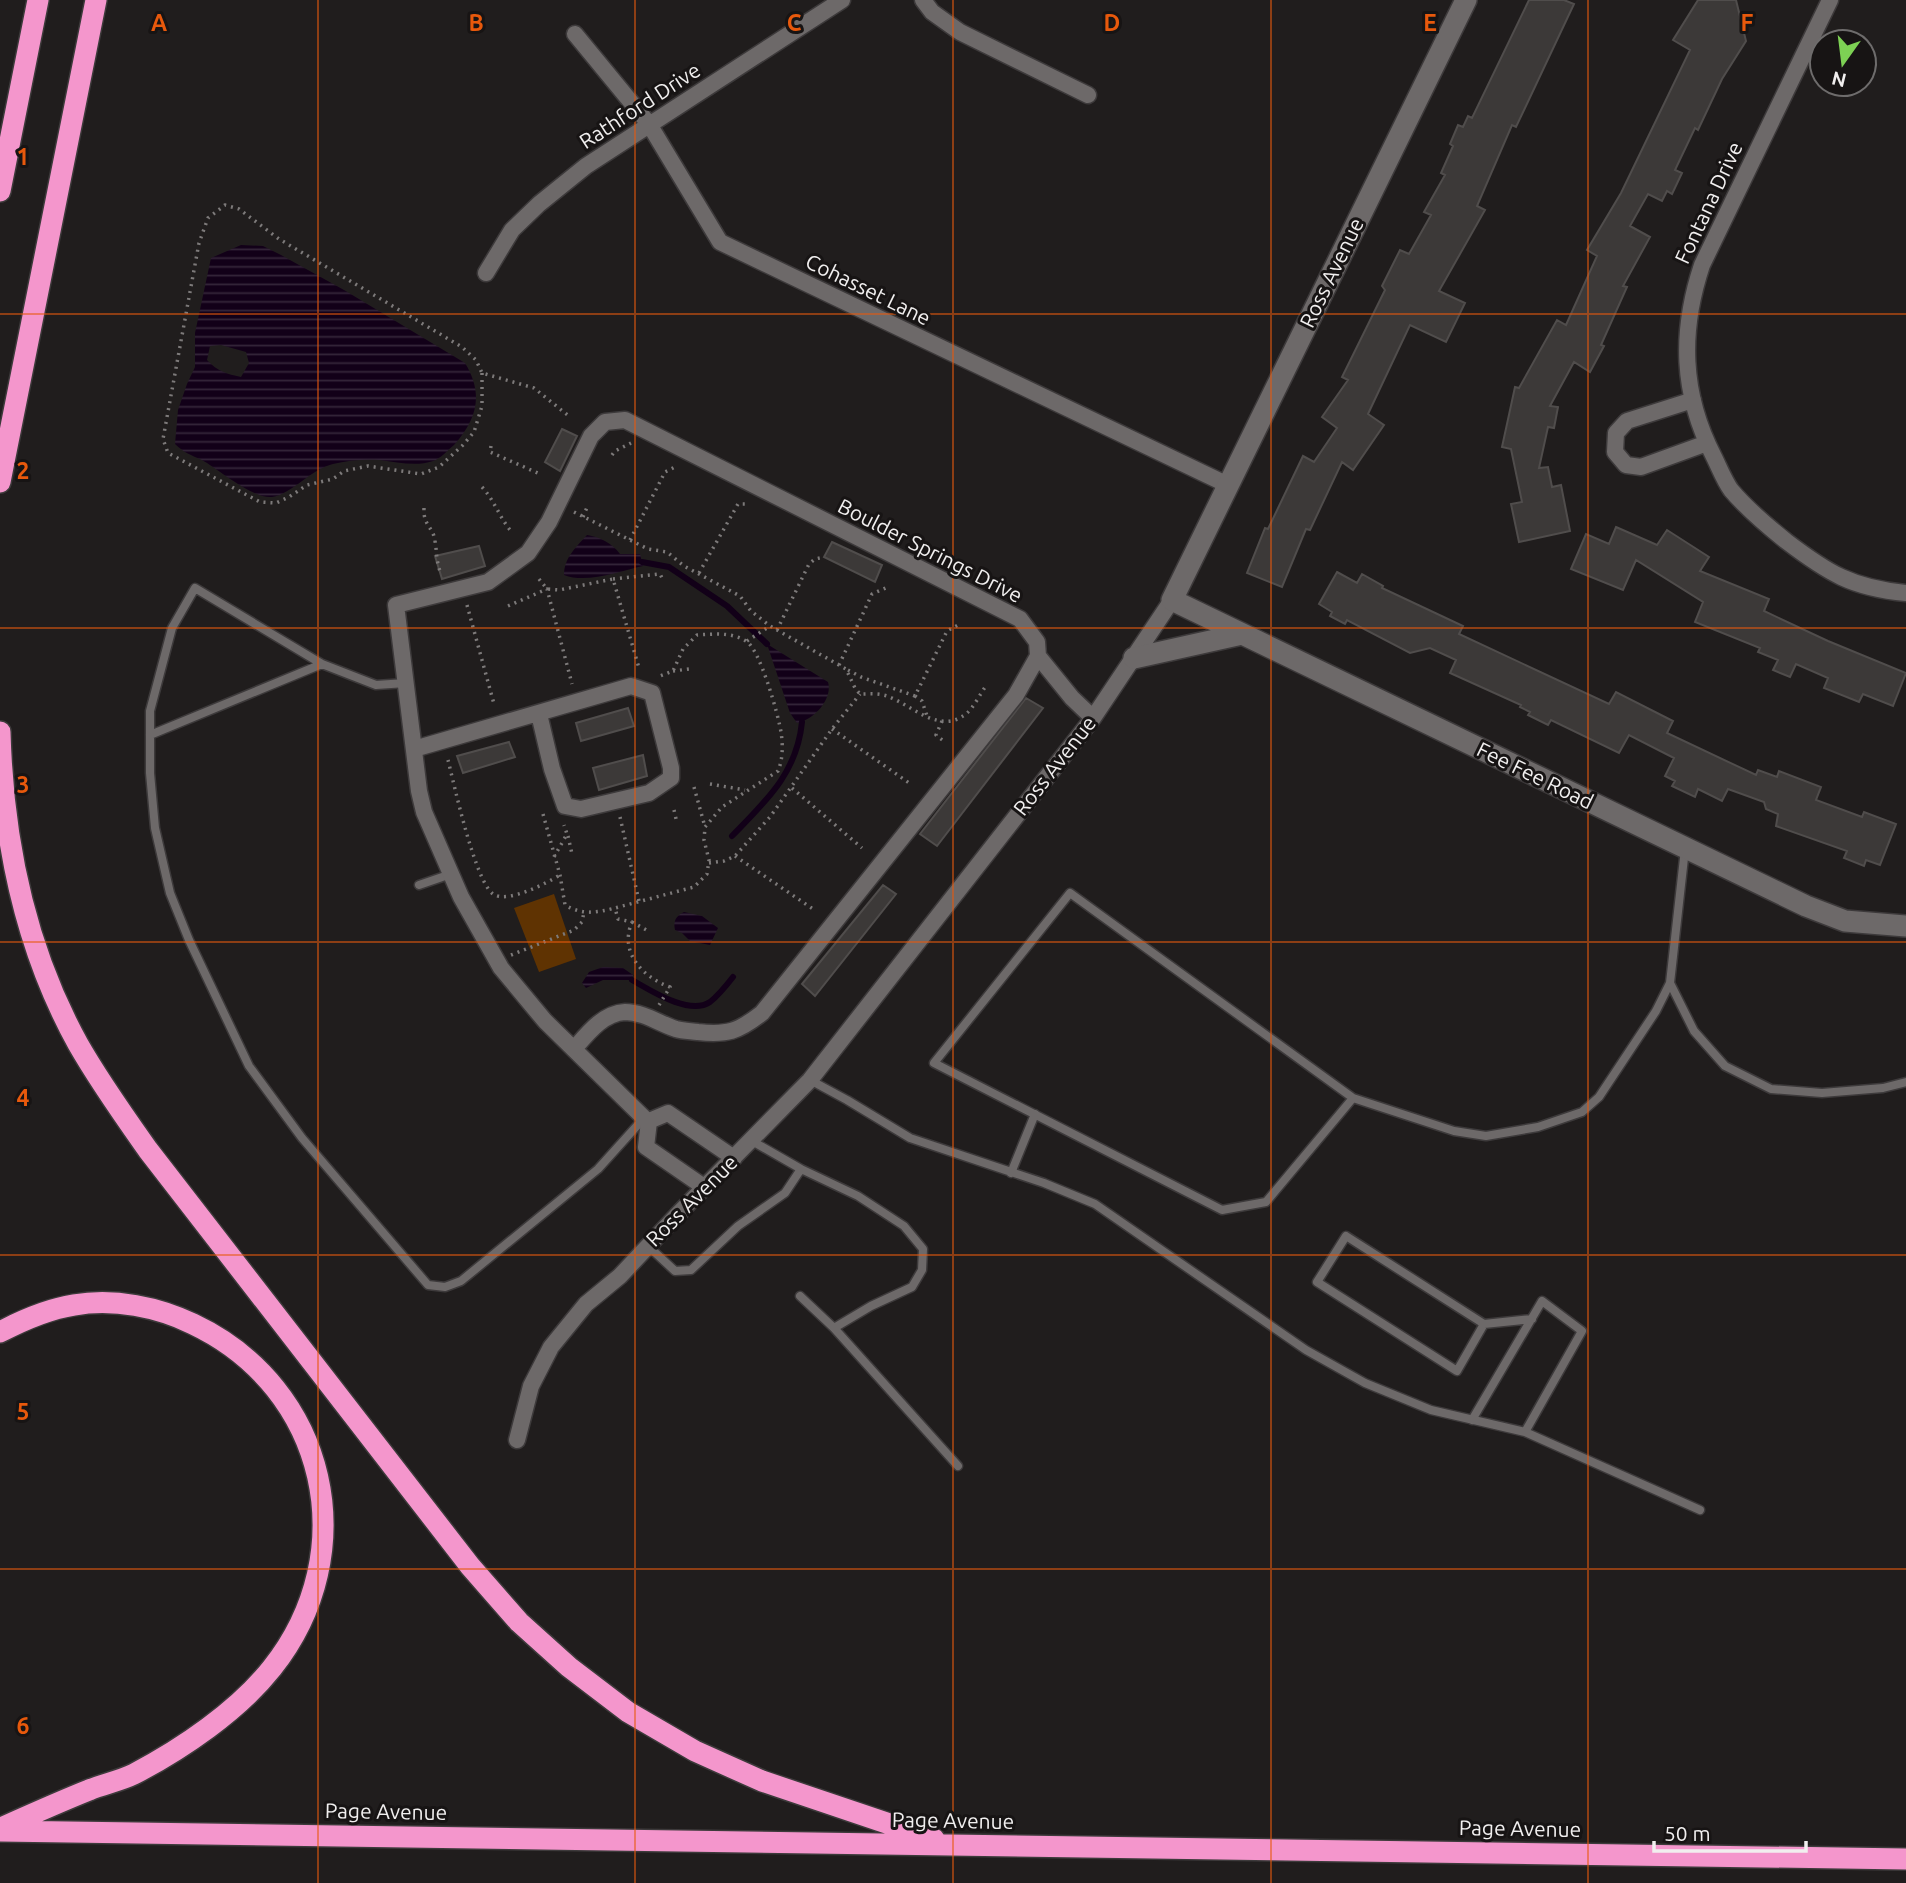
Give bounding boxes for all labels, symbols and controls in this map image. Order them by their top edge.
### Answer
text: A [151,10,167,35]
text: B [468,10,484,35]
text: C [787,10,802,35]
text: D [1104,10,1120,35]
text: E [1423,10,1437,35]
text: F [1741,10,1754,35]
north arrow [1808,28,1878,98]
street label: Rathford Drive [575,57,704,153]
text: N [1829,67,1848,92]
street label: Fontana Drive [1669,138,1747,267]
text: 1 [17,144,29,169]
street label: Ross Avenue [1294,214,1368,331]
street label: Cohasset Lane [802,249,935,330]
text: 2 [17,458,29,483]
street label: Boulder Springs Drive [834,493,1027,607]
street label: Ross Avenue [1008,711,1100,820]
street label: Fee Fee Road [1473,737,1598,814]
text: 3 [17,772,29,797]
text: 4 [17,1085,30,1110]
street label: Ross Avenue [641,1150,742,1251]
text: 5 [17,1399,29,1424]
text: 6 [17,1713,30,1738]
street label: Page Avenue [325,1798,447,1824]
street label: Page Avenue [892,1807,1014,1833]
scale bar [1654,1810,1806,1854]
street label: Page Avenue [1459,1815,1581,1841]
text: 50 m [1664,1821,1711,1845]

